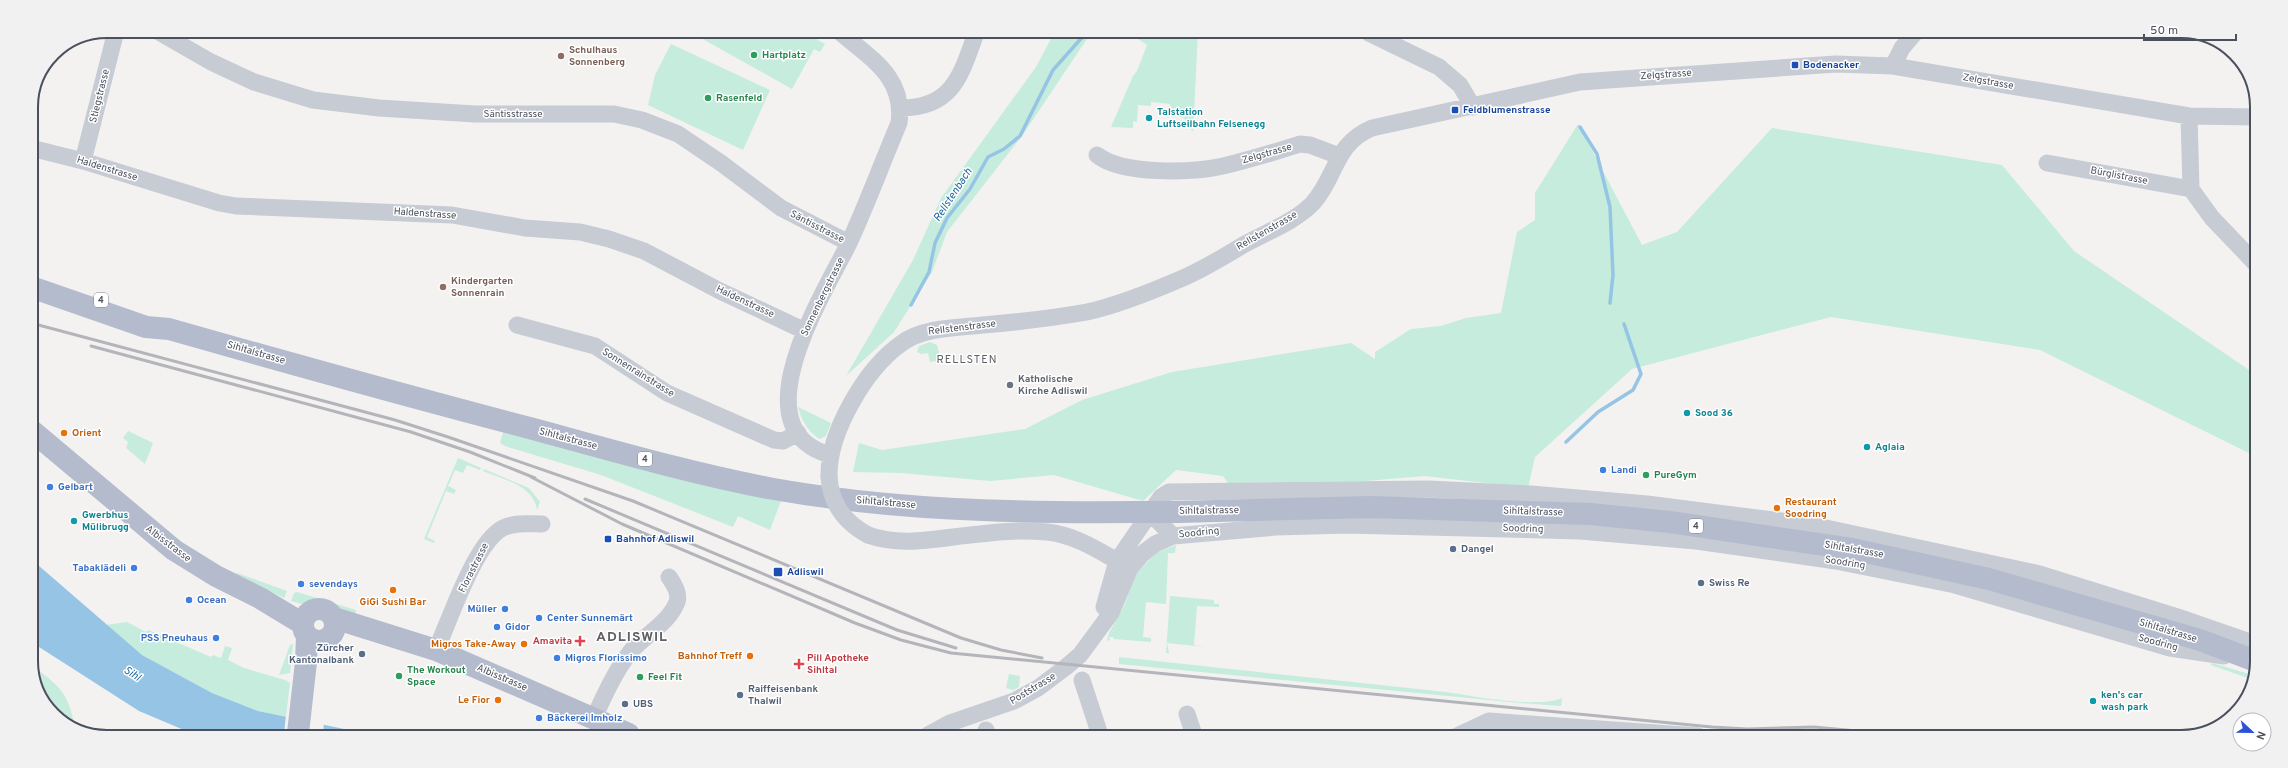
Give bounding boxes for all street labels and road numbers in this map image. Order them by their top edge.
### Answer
street label: Zelgstrasse [1640,67,1692,83]
street label: Stiegstrasse [87,68,113,124]
street label: Zelgstrasse [1962,71,2014,93]
street label: Säntisstrasse [483,108,543,121]
street label: Zelgstrasse [1240,141,1294,167]
street label: Haldenstrasse [75,154,139,184]
street label: Bürglistrasse [2089,164,2149,188]
street label: Haldenstrasse [393,205,457,223]
street label: Säntisstrasse [788,208,846,246]
street label: Rellstenstrasse [1234,208,1300,254]
street label: Sonnenbergstrasse [798,255,848,339]
street label: Haldenstrasse [714,283,776,321]
road number: 4 [94,293,108,307]
street label: Rellstenstrasse [927,317,997,339]
street label: Sihltalstrasse [225,338,287,368]
street label: Sonnenrainstrasse [599,346,677,400]
street label: Sihltalstrasse [537,425,599,453]
road number: 4 [638,452,652,466]
street label: Sihltalstrasse [856,494,916,512]
street label: Sihltalstrasse [1179,504,1239,518]
street label: Sihltalstrasse [1503,504,1563,520]
road number: 4 [1689,519,1703,533]
street label: Soodring [1502,522,1544,536]
street label: Albisstrasse [143,523,193,565]
street label: Soodring [1178,524,1220,542]
street label: Sihltalstrasse [1823,538,1885,562]
street label: Florastrasse [456,541,492,595]
street label: Soodring [1824,553,1866,573]
street label: Sihltalstrasse [2137,616,2199,646]
street label: Soodring [2137,631,2179,655]
street label: Albisstrasse [475,661,529,695]
street label: Poststrasse [1008,670,1058,708]

